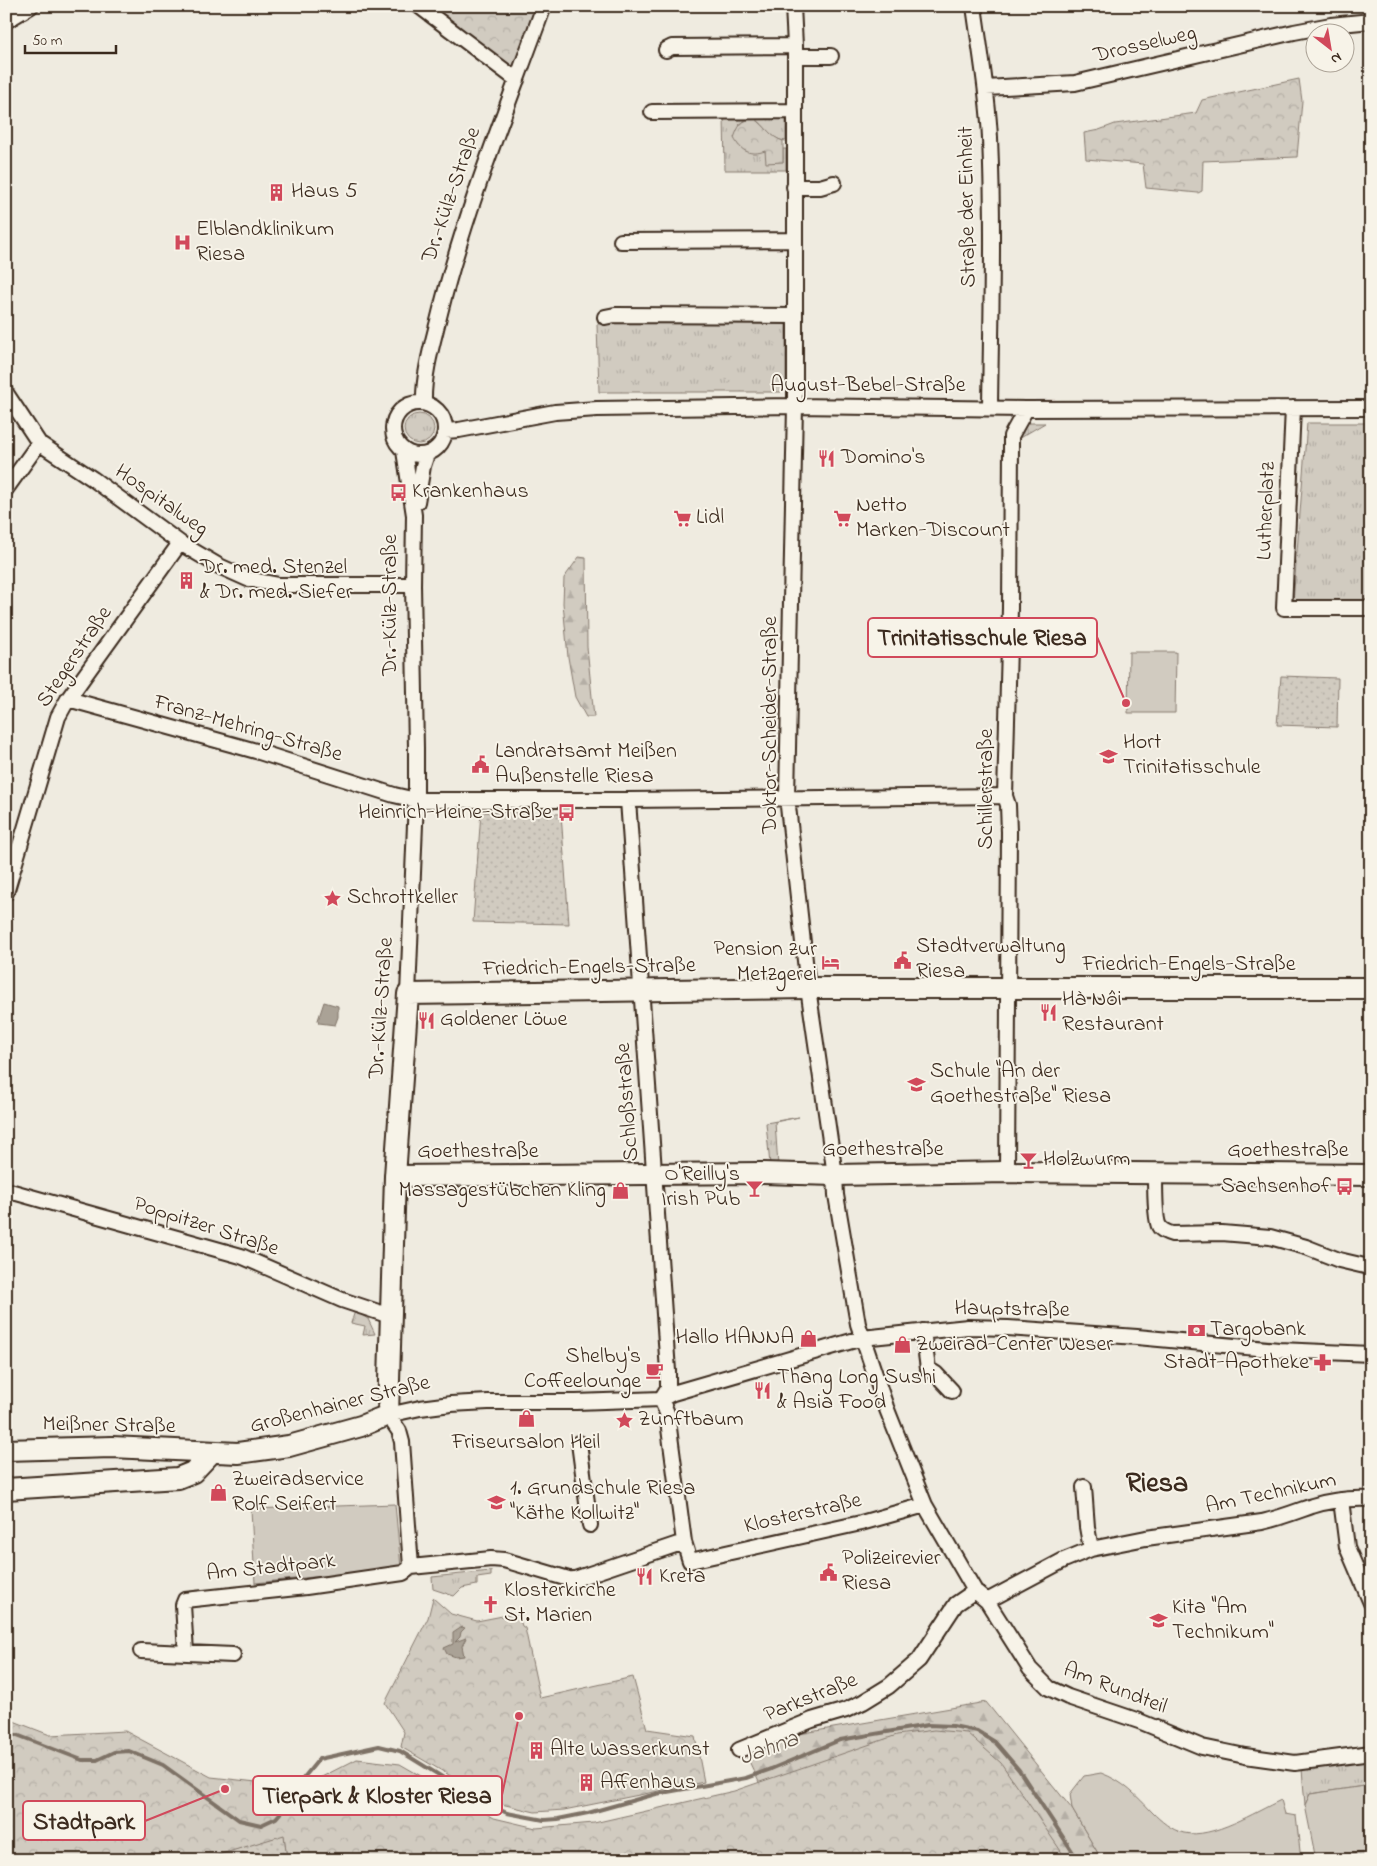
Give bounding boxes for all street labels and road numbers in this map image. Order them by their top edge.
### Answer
street label: Drosselweg [1089,18,1200,74]
street label: Dr.-Külz-Straße [413,123,490,268]
street label: Straße der Einheit [951,125,985,288]
street label: August-Bebel-Straße [771,370,966,403]
street label: Hospitalweg [107,457,215,546]
street label: Lutherplatz [1249,460,1285,561]
street label: Dr.-Külz-Straße [375,534,407,677]
street label: Stegerstraße [29,600,122,715]
street label: Doktor-Scheider-Straße [755,616,787,835]
street label: Franz-Mehring-Straße [149,687,346,772]
street label: Schillerstraße [971,728,1003,850]
street label: Dr.-Külz-Straße [361,936,403,1081]
street label: Friedrich-Engels-Straße [1081,949,1296,982]
street label: Friedrich-Engels-Straße [481,950,696,987]
street label: Schloßstraße [608,1041,648,1162]
street label: Goethestraße [822,1134,944,1166]
street label: Goethestraße [1227,1135,1349,1167]
street label: Goethestraße [417,1136,539,1168]
street label: Poppitzer Straße [129,1188,283,1266]
street label: Hauptstraße [954,1293,1070,1327]
street label: Großenhainer Straße [247,1367,434,1443]
street label: Meißner Straße [42,1409,176,1443]
street label: Am Technikum [1203,1465,1339,1523]
street label: Klosterstraße [741,1485,865,1543]
street label: Am Stadtpark [205,1545,337,1591]
street label: Am Rundteil [1058,1655,1172,1723]
street label: Parkstraße [759,1665,863,1731]

